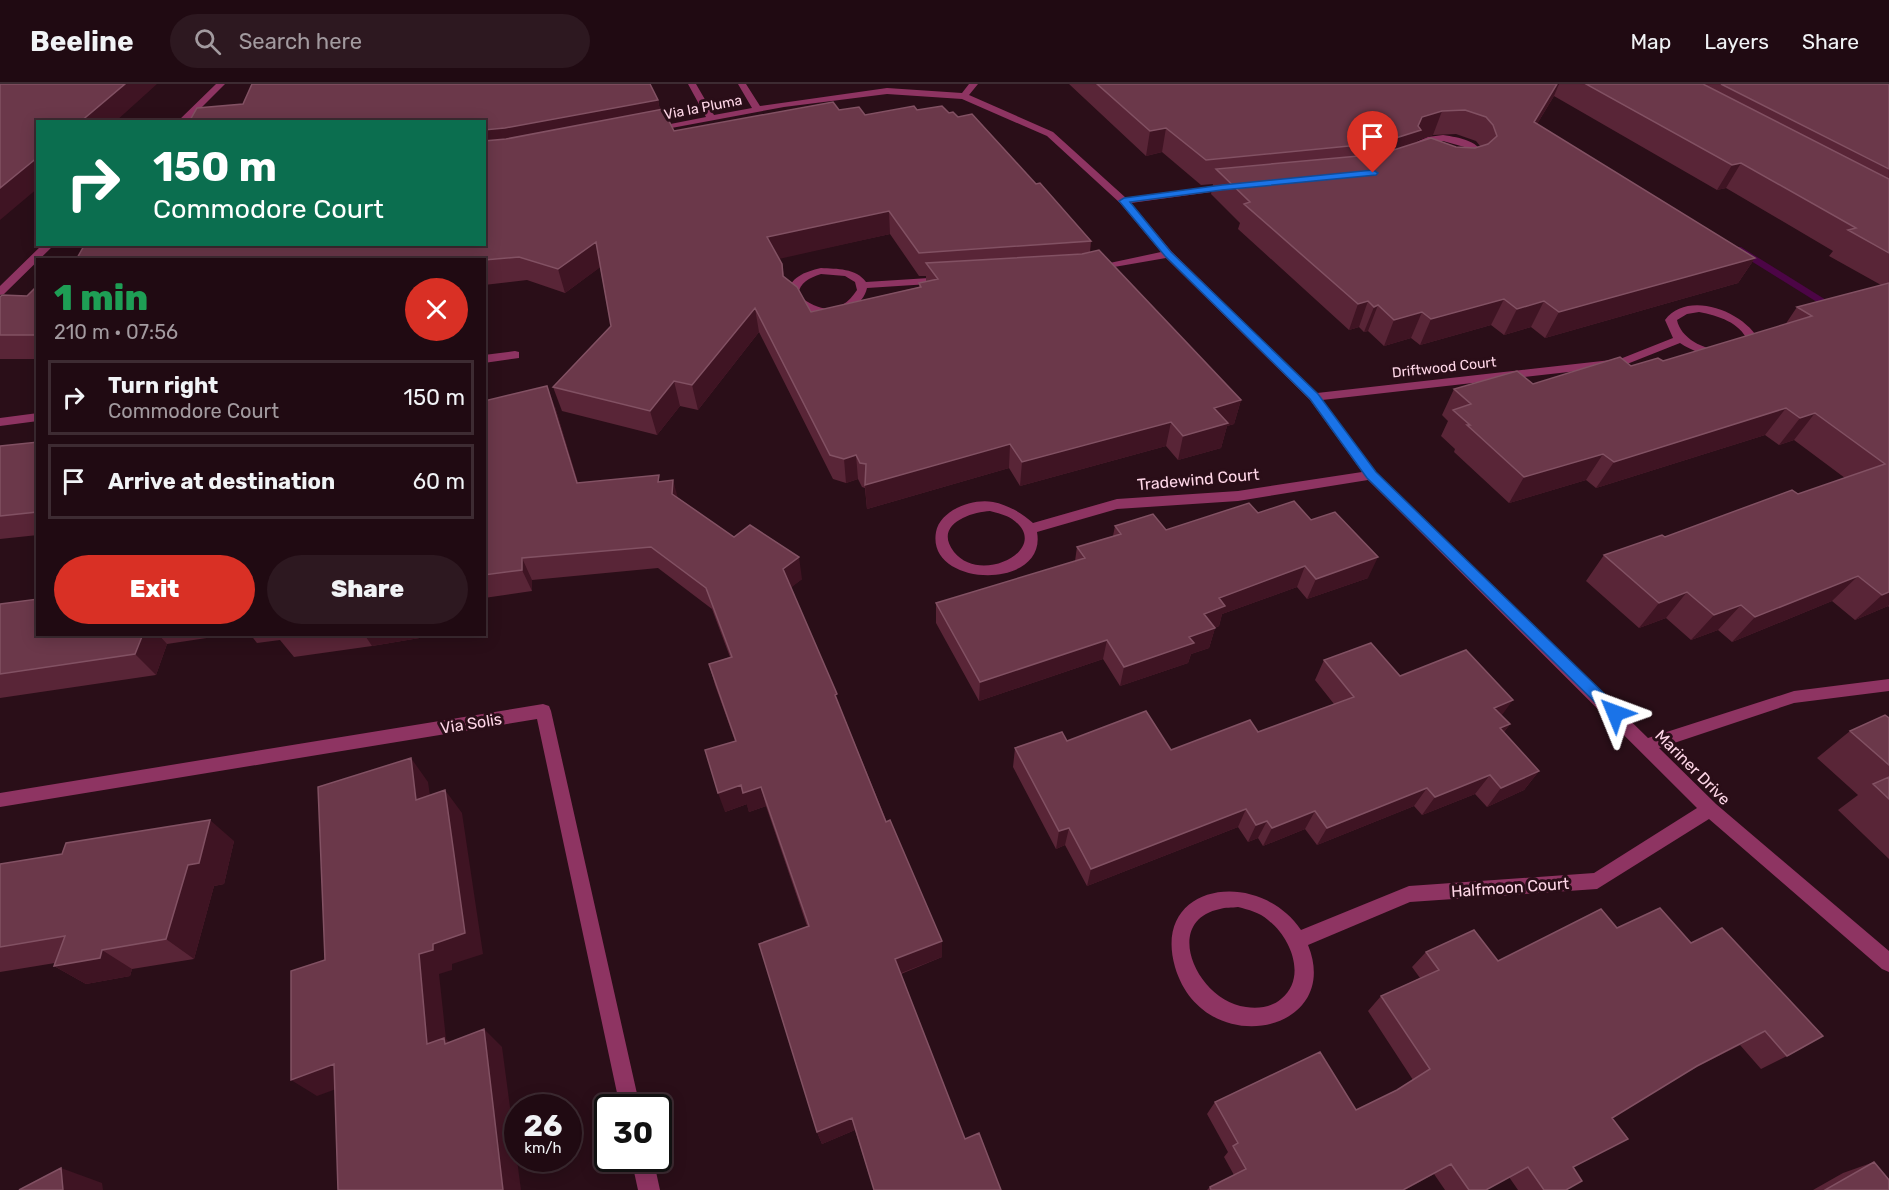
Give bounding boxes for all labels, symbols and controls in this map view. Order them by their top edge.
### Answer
search box [170,14,590,68]
text: Beeline [30,25,134,58]
icon: search [191,25,224,58]
text: Search here [239,28,362,55]
text: Map [1630,29,1671,54]
text: Layers [1704,29,1769,54]
text: Share [1802,29,1859,54]
street label: Via la Pluma [663,92,744,123]
pin [1347,111,1398,173]
icon: arrive [1356,120,1389,153]
text: 150 m [153,142,277,192]
icon: right [54,144,132,222]
text: Commodore Court [153,193,384,225]
text: 1 min [54,276,148,319]
button: close [405,278,468,341]
text: 210 m · 07:56 [54,320,178,344]
street label: Driftwood Court [1391,354,1498,381]
text: Turn right [108,372,218,399]
icon: right [57,381,90,414]
text: 150 m [404,384,465,411]
text: Commodore Court [108,399,279,423]
icon: arrive [57,465,90,498]
street label: Tradewind Court [1136,465,1260,494]
text: Arrive at destination [108,468,335,495]
text: 60 m [413,468,465,495]
button: Exit [54,555,255,624]
button: Share [267,555,468,624]
position arrow [1583,681,1647,745]
street label: Via Solis [439,709,503,738]
street label: Mariner Drive [1651,726,1734,809]
street label: Halfmoon Court [1450,874,1570,901]
speed limit sign: 30 [594,1094,672,1172]
text: 26 [523,1108,563,1144]
text: km/h [524,1139,562,1157]

